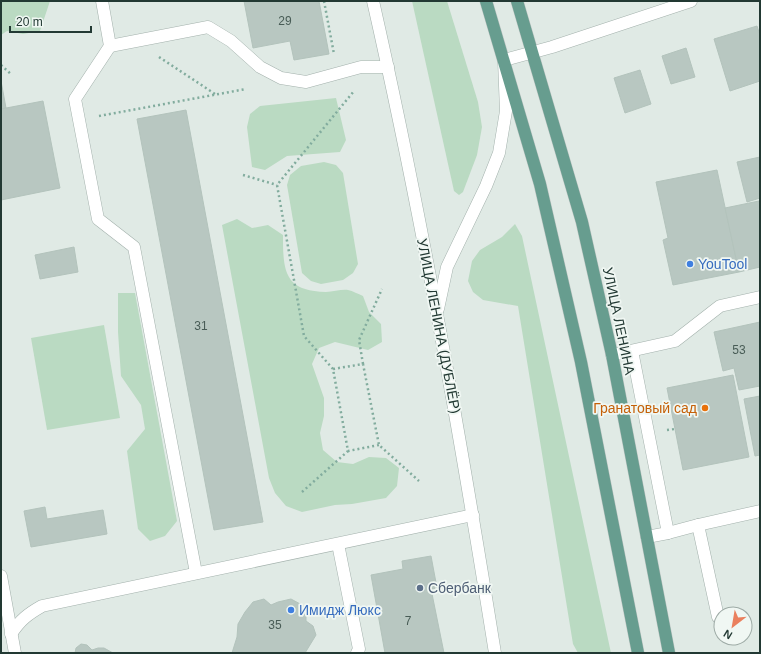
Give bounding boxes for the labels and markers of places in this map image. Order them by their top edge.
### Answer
place label: YouTool [698,256,747,272]
marker: YouTool [685,259,695,269]
place label: Гранатовый сад [593,400,697,416]
marker: Гранатовый сад [700,403,710,413]
place label: Сбербанк [428,580,492,596]
marker: Сбербанк [415,583,425,593]
place label: Имидж Люкс [299,602,381,618]
marker: Имидж Люкс [286,605,296,615]

